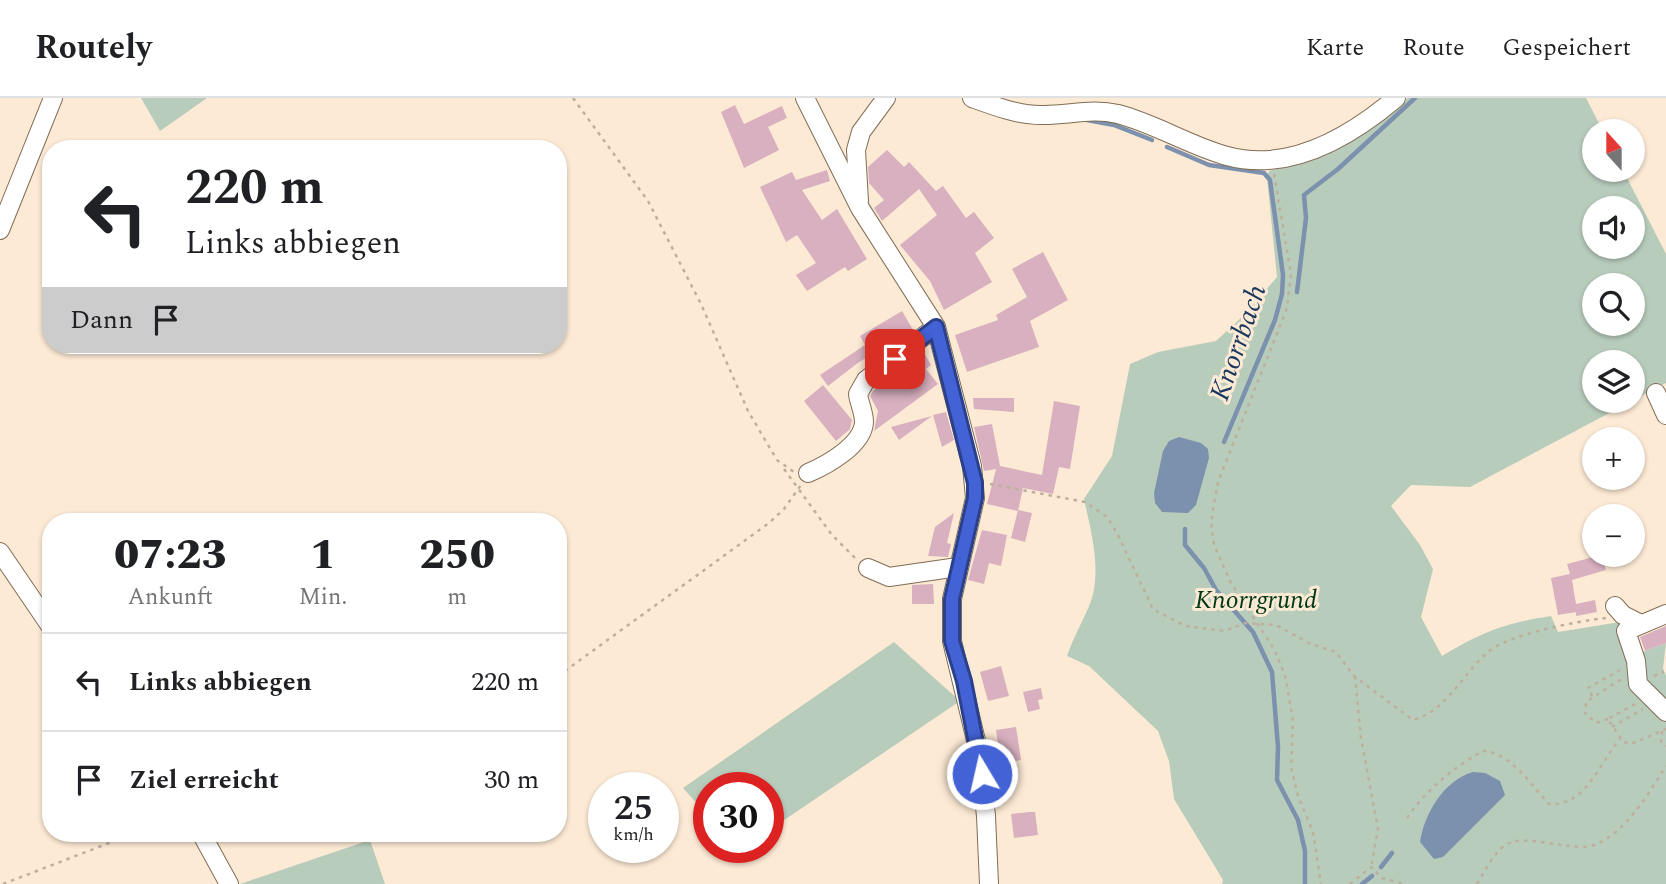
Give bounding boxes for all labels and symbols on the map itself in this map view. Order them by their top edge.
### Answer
north arrow [1582,119,1645,182]
water label: Knorrbach [1198,279,1278,406]
pin [865,329,925,389]
park label: Knorrgrund [1195,580,1317,620]
position arrow [945,737,1019,811]
speed limit sign: 30 [693,772,784,863]

